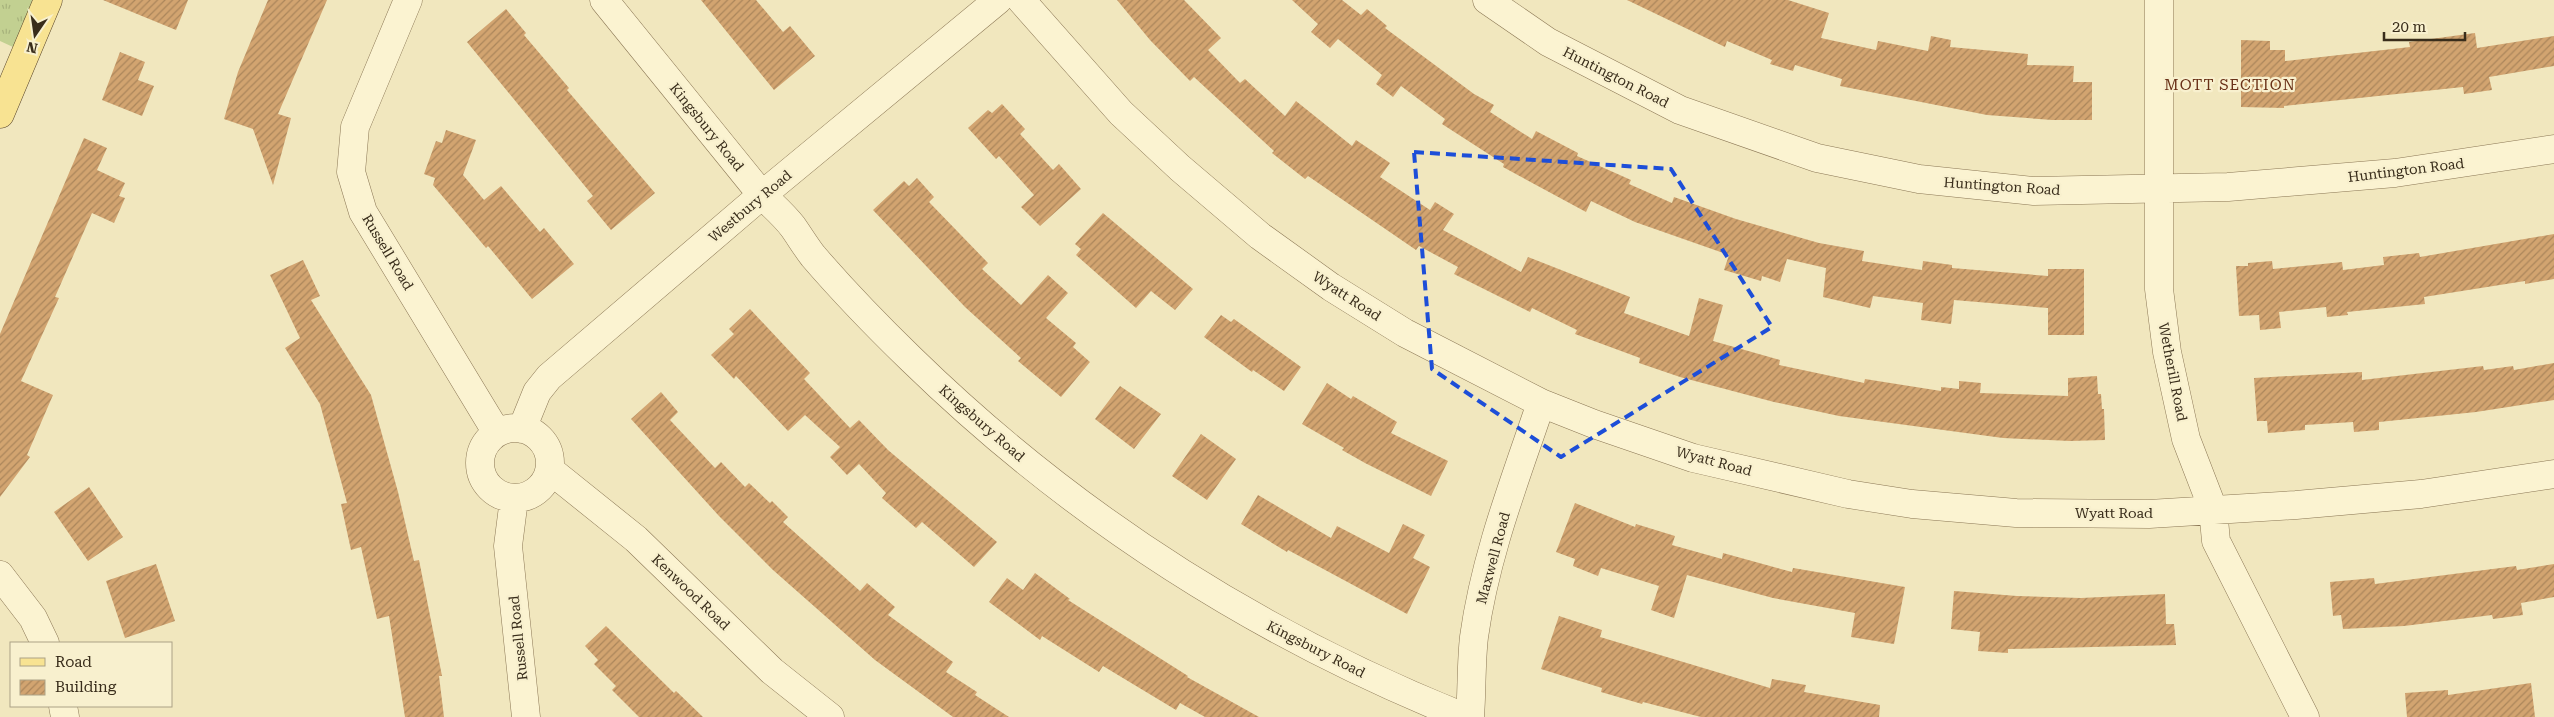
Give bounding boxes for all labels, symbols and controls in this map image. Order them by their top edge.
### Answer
north arrow [10,10,60,60]
scale bar [2384,10,2465,42]
text: 20 m [2392,18,2427,36]
text: N [25,39,39,57]
street label: Huntington Road [1560,43,1672,111]
district label: MOTT SECTION [2164,76,2296,94]
street label: Kingsbury Road [667,80,747,174]
street label: Huntington Road [2347,155,2465,185]
street label: Westbury Road [705,167,795,245]
street label: Huntington Road [1943,174,2061,198]
street label: Russell Road [359,211,417,293]
street label: Wyatt Road [1310,268,1384,324]
street label: Wetherill Road [2156,321,2190,423]
street label: Kingsbury Road [936,381,1028,465]
street label: Wyatt Road [1674,443,1754,479]
street label: Wyatt Road [2075,505,2153,521]
street label: Maxwell Road [1473,510,1513,606]
street label: Kenwood Road [649,551,733,633]
street label: Russell Road [506,595,530,681]
street label: Kingsbury Road [1264,617,1368,681]
legend [10,642,172,707]
text: Road [55,653,92,671]
text: Building [55,678,117,696]

